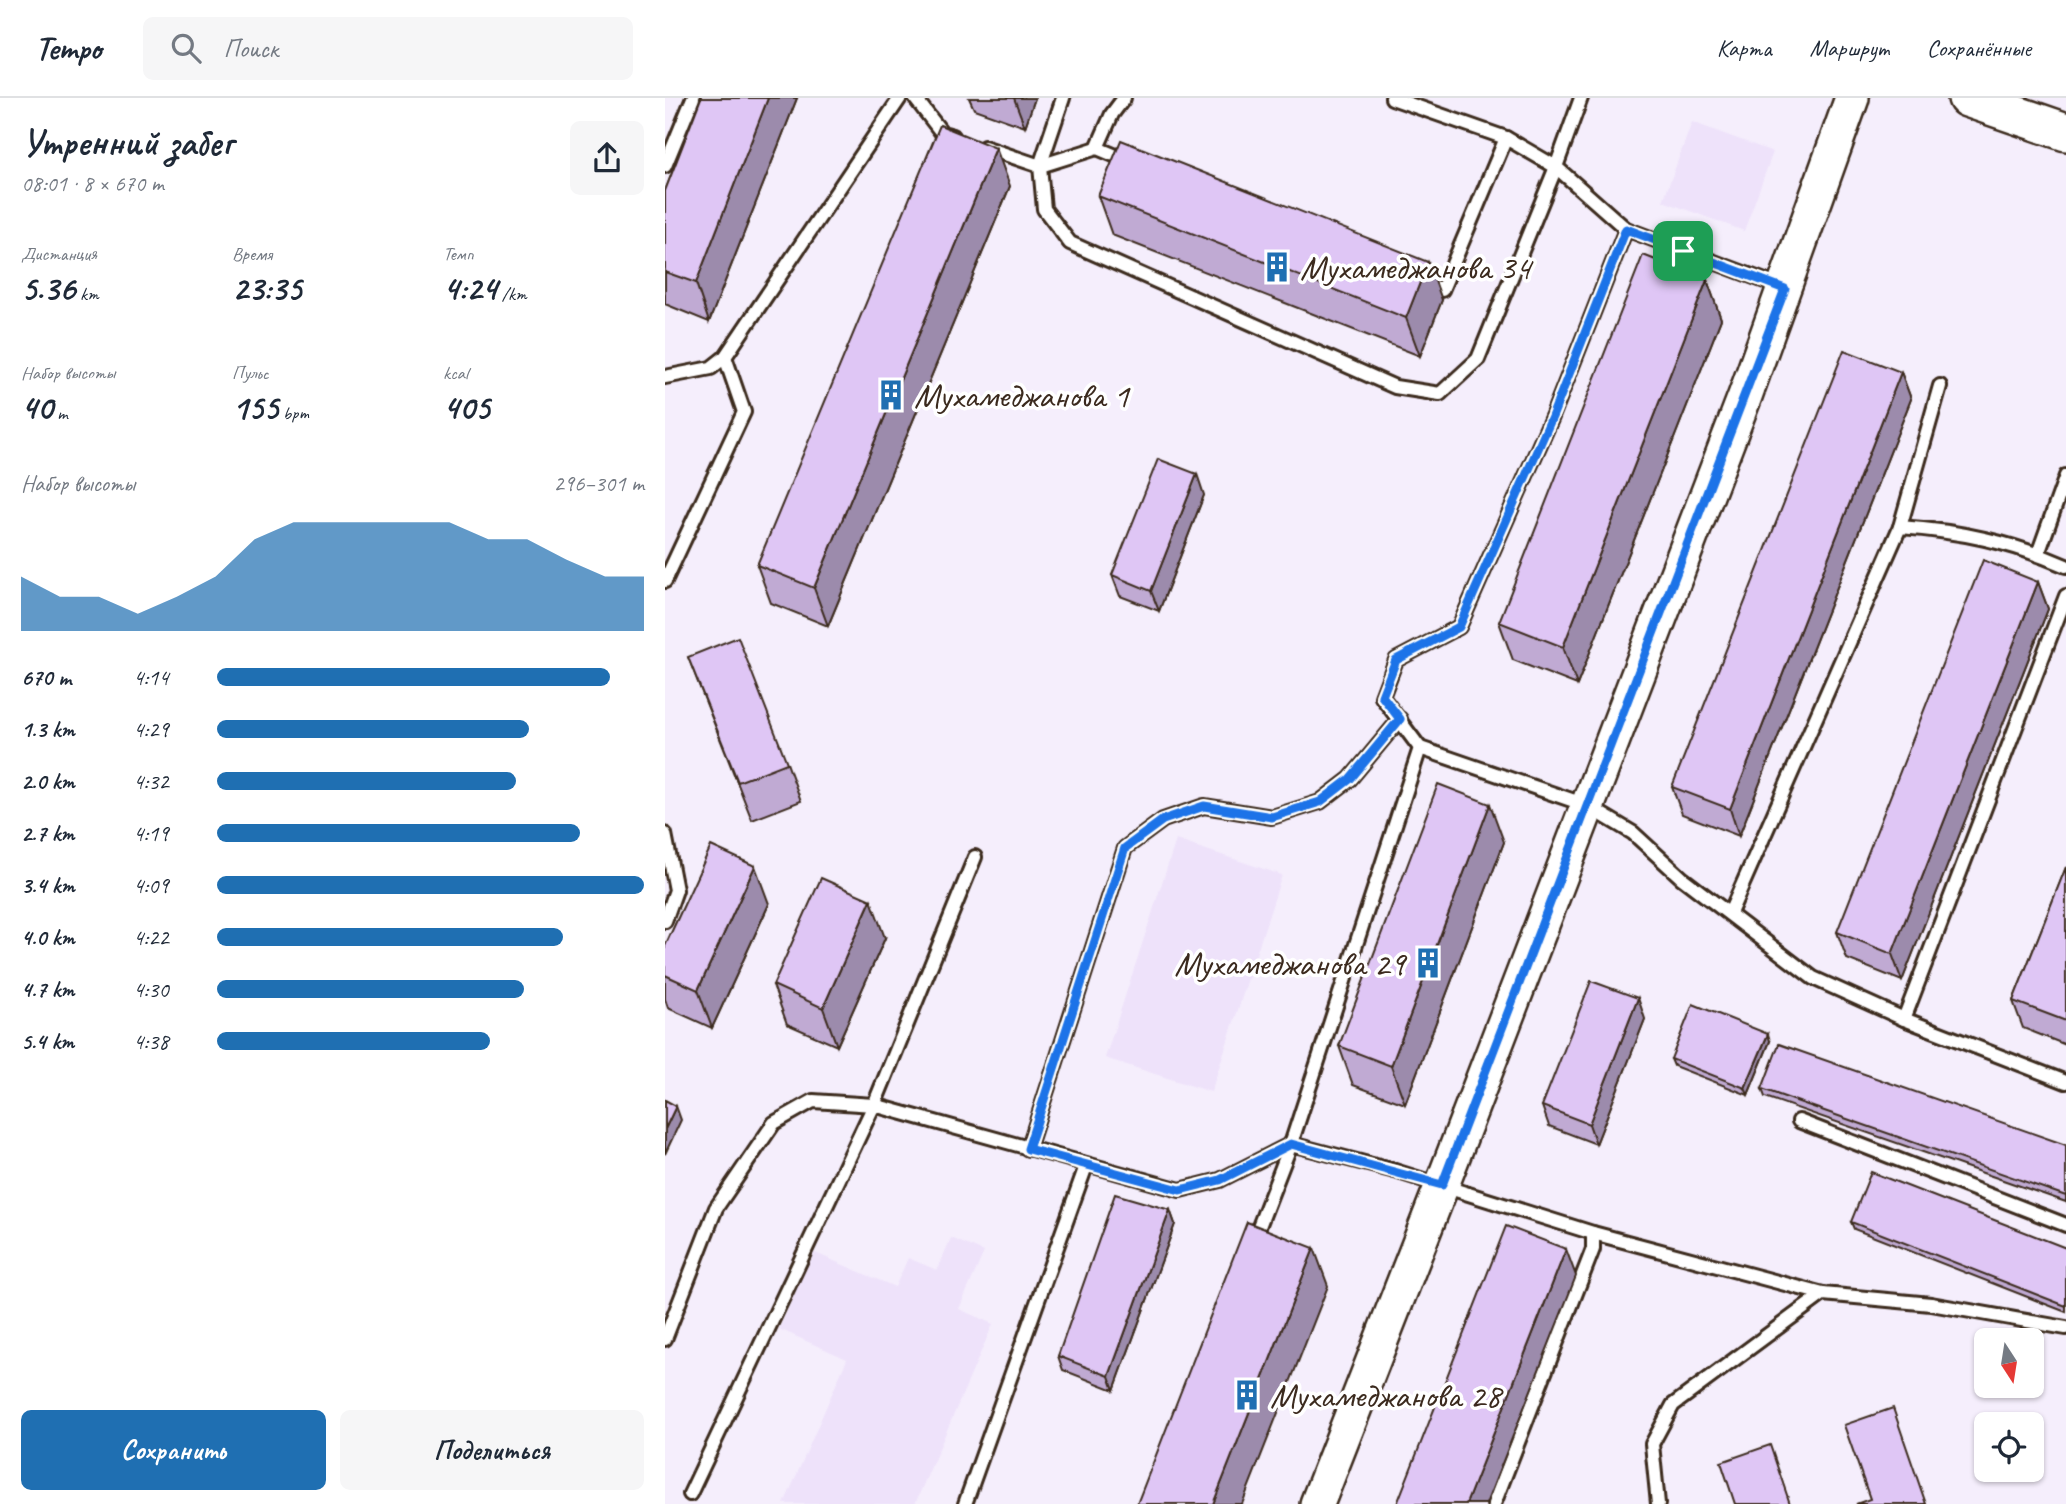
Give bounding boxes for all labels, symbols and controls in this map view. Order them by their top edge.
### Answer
search box [143,17,633,80]
text: Tempo [35,27,101,69]
icon: search [167,29,205,67]
text: Поиск [223,32,278,65]
text: Карта [1717,33,1772,63]
text: Маршрут [1810,33,1889,63]
text: Сохранённые [1927,33,2031,63]
text: Утренний забег [21,119,233,166]
button: share [570,121,644,195]
text: 08:01 · 8 × 670 m [21,169,164,198]
pin [1653,221,1713,281]
icon: arrive [1664,232,1702,270]
text: Дистанция [21,242,97,266]
text: Время [232,242,272,266]
text: Темп [443,242,474,266]
place label: Мухамеджанова 34 [1300,245,1534,290]
building icon: Мухамеджанова 34 [1260,250,1294,284]
text: 5.36 [21,266,75,311]
text: 23:35 [232,266,301,311]
text: 4:24 [443,266,497,311]
text: km [75,282,99,306]
text: /km [497,282,527,306]
text: Набор высоты [21,361,115,385]
text: Пульс [232,361,269,385]
text: kcal [443,361,468,385]
place label: Мухамеджанова 1 [914,373,1131,418]
building icon: Мухамеджанова 1 [874,378,908,412]
text: 40 [21,385,53,430]
text: 155 [232,385,278,430]
text: 405 [443,385,490,430]
text: m [53,401,68,425]
text: bpm [278,401,309,425]
text: Набор высоты [21,469,135,498]
text: 296–301 m [553,469,644,498]
text: 670 m [21,663,71,692]
text: 4:14 [133,663,169,692]
text: 1.3 km [21,715,75,744]
text: 4:29 [133,715,169,744]
text: 2.0 km [21,767,75,796]
text: 4:32 [133,767,169,796]
text: 2.7 km [21,819,74,848]
text: 4:19 [133,819,169,848]
text: 3.4 km [21,871,75,900]
text: 4:09 [133,871,169,900]
text: 4.0 km [21,923,75,952]
text: 4:22 [133,923,169,952]
place label: Мухамеджанова 29 [1174,941,1408,986]
building icon: Мухамеджанова 29 [1411,946,1445,980]
text: 4.7 km [21,975,74,1004]
text: 4:30 [133,975,169,1004]
text: 5.4 km [21,1027,74,1056]
text: 4:38 [133,1027,169,1056]
north arrow [1974,1328,2044,1398]
map controls [1974,1328,2044,1482]
place label: Мухамеджанова 28 [1270,1373,1504,1418]
building icon: Мухамеджанова 28 [1230,1378,1264,1412]
button: Сохранить [21,1410,326,1490]
button: Поделиться [340,1410,644,1490]
button: locate [1974,1412,2044,1482]

